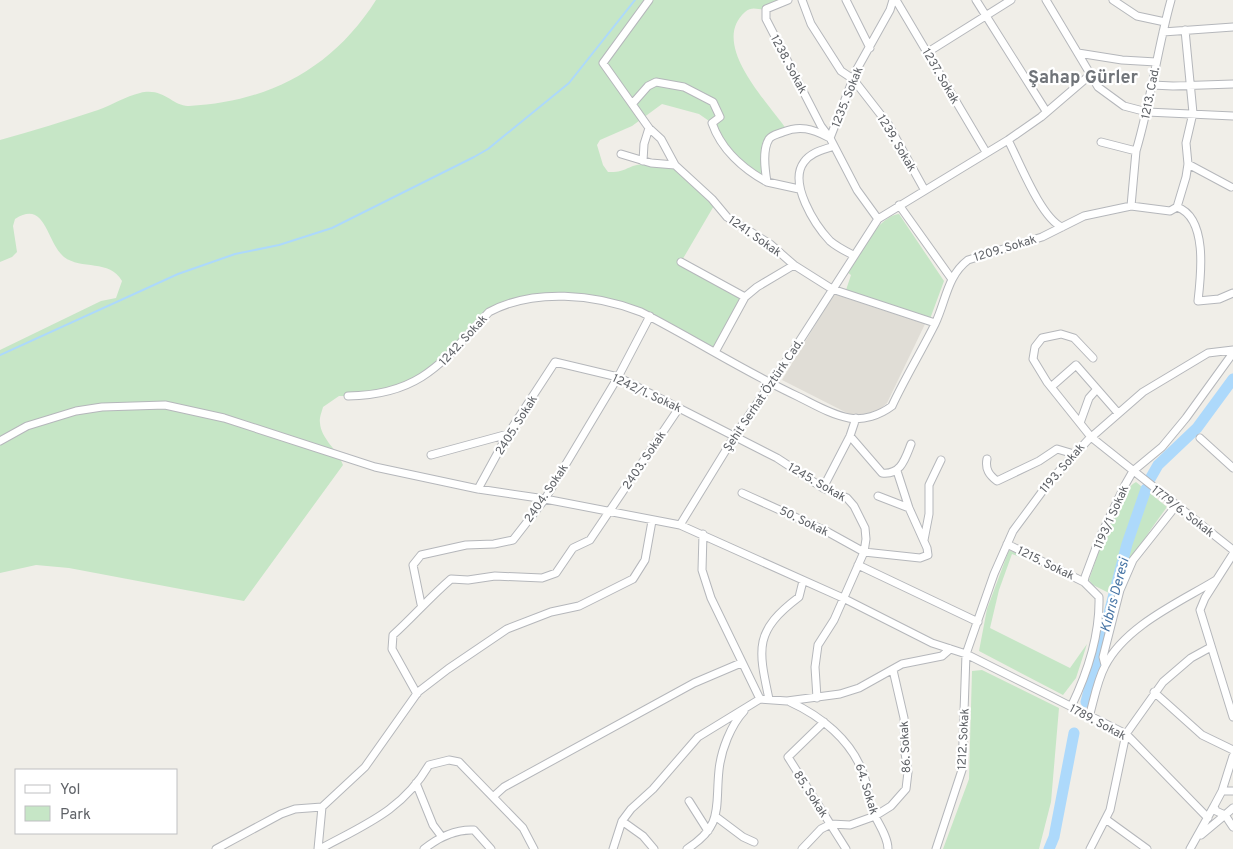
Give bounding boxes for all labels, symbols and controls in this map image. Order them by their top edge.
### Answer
street label: 1238. Sokak [766,32,810,97]
street label: 1237. Sokak [918,46,963,107]
street label: 1235. Sokak [828,64,867,130]
street label: 1213. Cad. [1138,66,1164,121]
district label: Şahap Gürler [1028,67,1138,90]
street label: 1239. Sokak [873,112,919,175]
street label: 1241. Sokak [725,213,784,261]
street label: 1209. Sokak [972,232,1039,266]
street label: 1242. Sokak [436,312,492,370]
street label: Şehit Serhat Öztürk Cad. [720,336,808,455]
street label: 1242/1. Sokak [609,371,684,417]
street label: 2405. Sokak [492,393,542,459]
street label: 2403. Sokak [619,428,670,493]
street label: 1193. Sokak [1037,440,1089,497]
street label: 1245. Sokak [785,460,848,506]
street label: 2404. Sokak [521,461,572,526]
street label: 1779/6. Sokak [1148,482,1217,541]
street label: 1193/1 Sokak [1091,483,1133,552]
street label: 50. Sokak [776,503,831,541]
street label: 1215. Sokak [1014,543,1077,585]
water label: Kıbrıs Deresi [1097,555,1134,634]
street label: 1789. Sokak [1066,701,1129,745]
street label: 1212. Sokak [954,708,974,770]
street label: 86. Sokak [897,720,915,774]
street label: 64. Sokak [851,762,881,817]
street label: 85. Sokak [789,768,831,821]
legend [15,769,178,834]
text: Yol [60,781,81,800]
text: Park [60,806,91,825]

